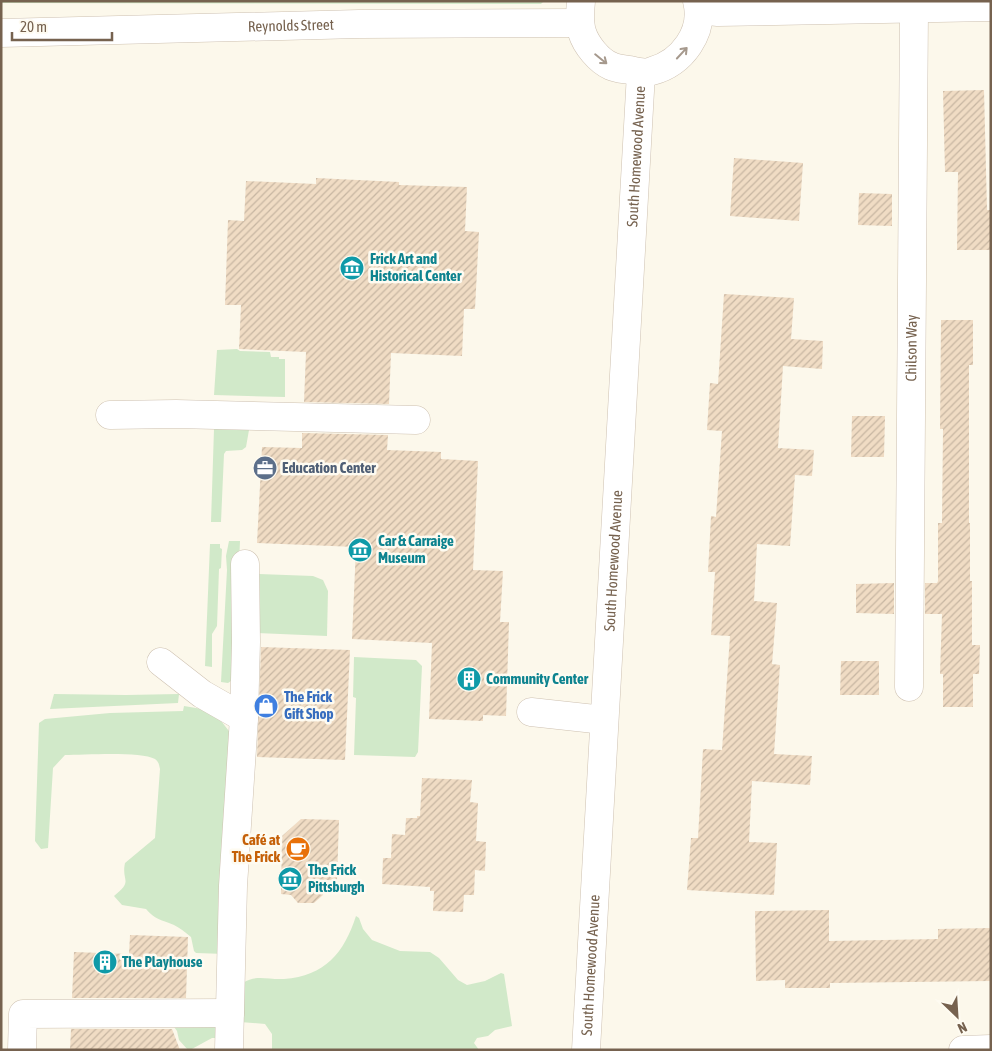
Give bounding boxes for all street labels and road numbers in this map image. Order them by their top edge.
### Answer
street label: Reynolds Street [248,16,334,35]
street label: South Homewood Avenue [623,85,648,227]
street label: Chilson Way [902,315,920,381]
street label: South Homewood Avenue [601,490,626,632]
street label: South Homewood Avenue [578,894,603,1036]

